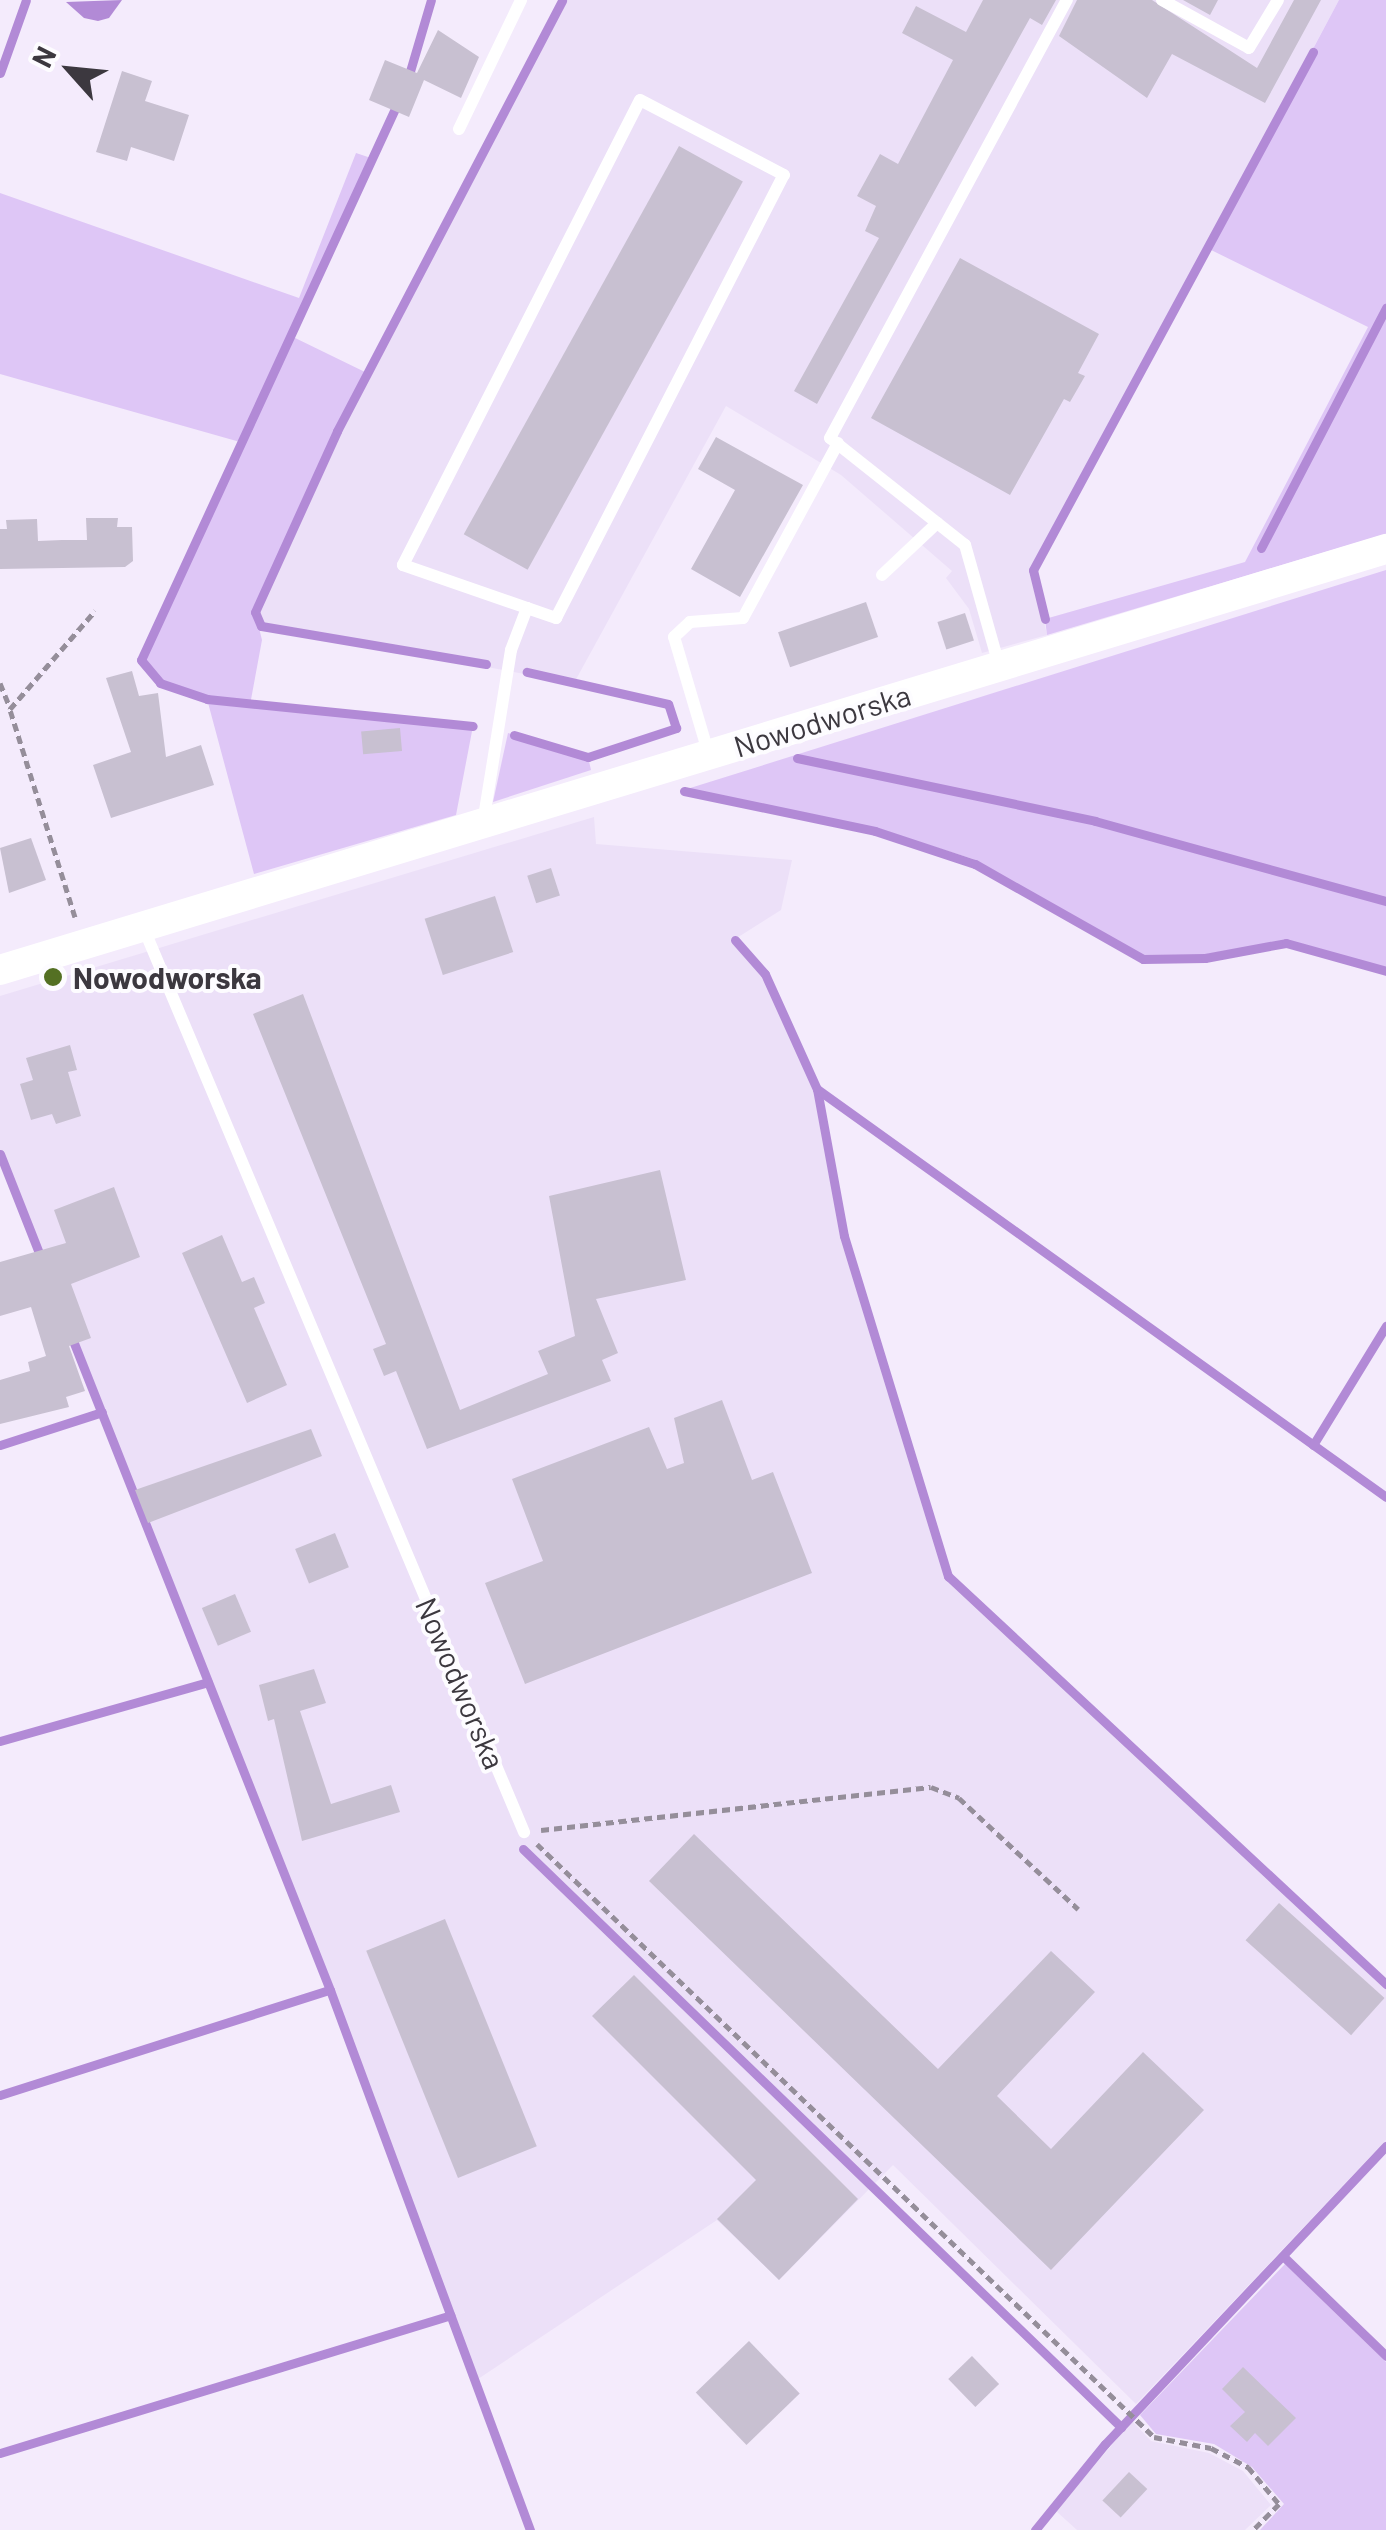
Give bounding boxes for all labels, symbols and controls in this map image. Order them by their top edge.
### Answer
north arrow [20,20,120,120]
text: N [24,40,63,72]
street label: Nowodworska [729,676,915,764]
place label: Nowodworska [73,959,262,995]
marker: Nowodworska [42,966,64,988]
street label: Nowodworska [409,1592,513,1774]

